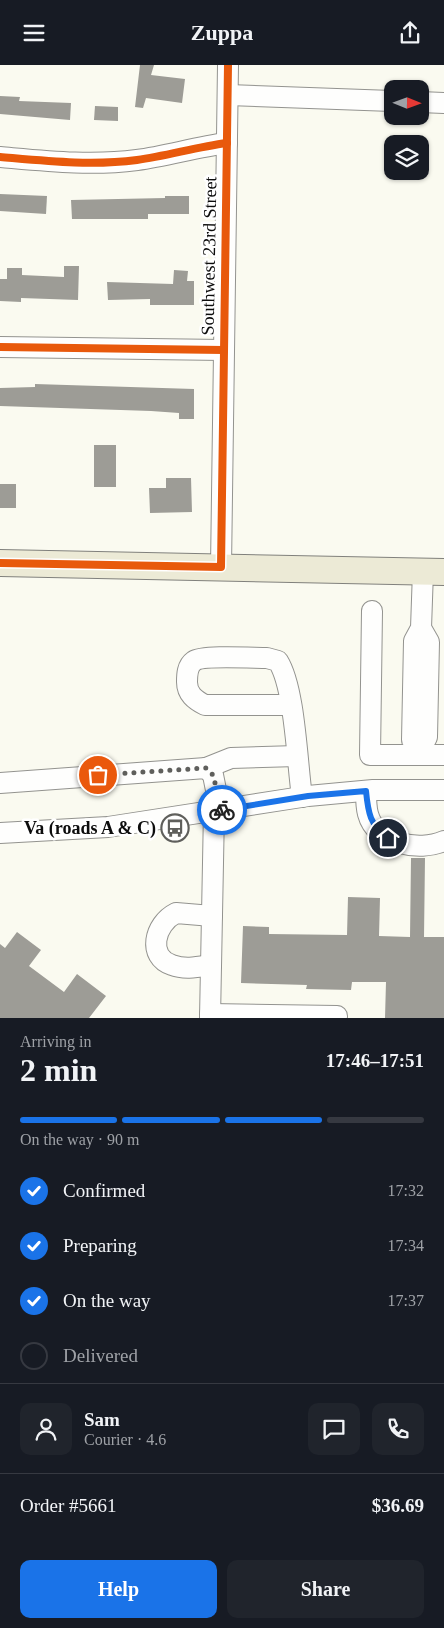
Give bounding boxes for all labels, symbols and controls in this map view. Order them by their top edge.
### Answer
icon: menu [20,19,48,47]
icon: share [396,19,424,47]
text: Zuppa [191,20,253,45]
north arrow [384,80,429,125]
map controls [384,80,429,180]
button: layers [384,135,429,180]
street label: Southwest 23rd Street [198,176,220,336]
pin [77,754,119,796]
icon: bag [84,761,112,789]
courier [197,785,247,835]
icon: bike [208,796,236,824]
bus stop icon: Va (roads A & C) [160,813,190,843]
pin [367,817,409,859]
place label: Va (roads A & C) [24,818,156,839]
icon: home [374,824,402,852]
text: Arriving in [20,1033,92,1050]
text: 17:46–17:51 [326,1050,424,1071]
text: 2 min [20,1052,97,1088]
text: On the way · 90 m [20,1131,140,1148]
icon: check [20,1177,48,1205]
text: Confirmed [63,1180,145,1201]
text: 17:32 [388,1182,424,1199]
icon: check [20,1232,48,1260]
text: Preparing [63,1235,137,1256]
text: 17:34 [388,1237,424,1254]
icon: check [20,1287,48,1315]
text: On the way [63,1290,151,1311]
text: 17:37 [388,1292,424,1309]
text: Delivered [63,1345,138,1366]
button: person [20,1403,72,1455]
button: chat [308,1403,360,1455]
button: phone [372,1403,424,1455]
text: Sam [84,1409,120,1430]
text: Courier · 4.6 [84,1431,166,1448]
text: Order #5661 [20,1495,117,1516]
text: $36.69 [372,1495,424,1516]
button: Help [20,1560,217,1618]
button: Share [227,1560,424,1618]

